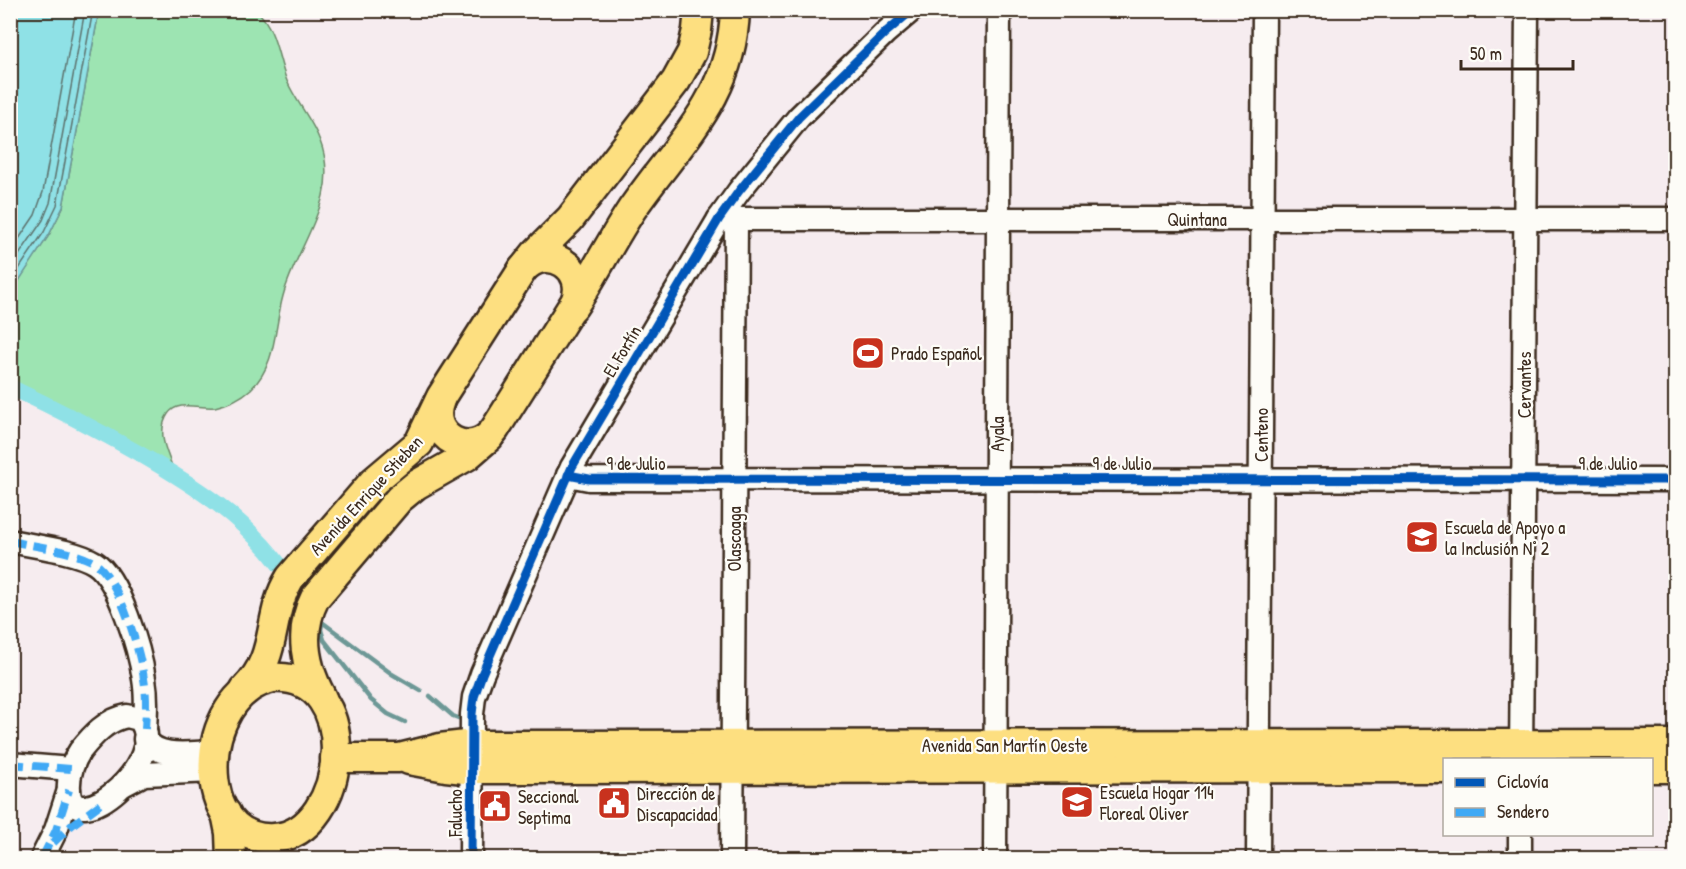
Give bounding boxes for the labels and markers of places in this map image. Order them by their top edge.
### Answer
sports icon: Prado Español [850,335,886,371]
place label: Prado Español [891,341,982,366]
place label: Escuela de Apoyo a la Inclusión N° 2 [1445,515,1565,561]
school or university icon: Escuela de Apoyo a la Inclusión N° 2 [1404,519,1440,555]
place label: Escuela Hogar 114 Floreal Oliver [1099,780,1214,826]
place label: Dirección de Discapacidad [637,781,717,827]
place label: Seccional Septima [518,784,579,830]
school or university icon: Escuela Hogar 114 Floreal Oliver [1059,784,1095,820]
public building icon: Dirección de Discapacidad [596,785,632,821]
public building icon: Seccional Septima [477,788,513,824]

